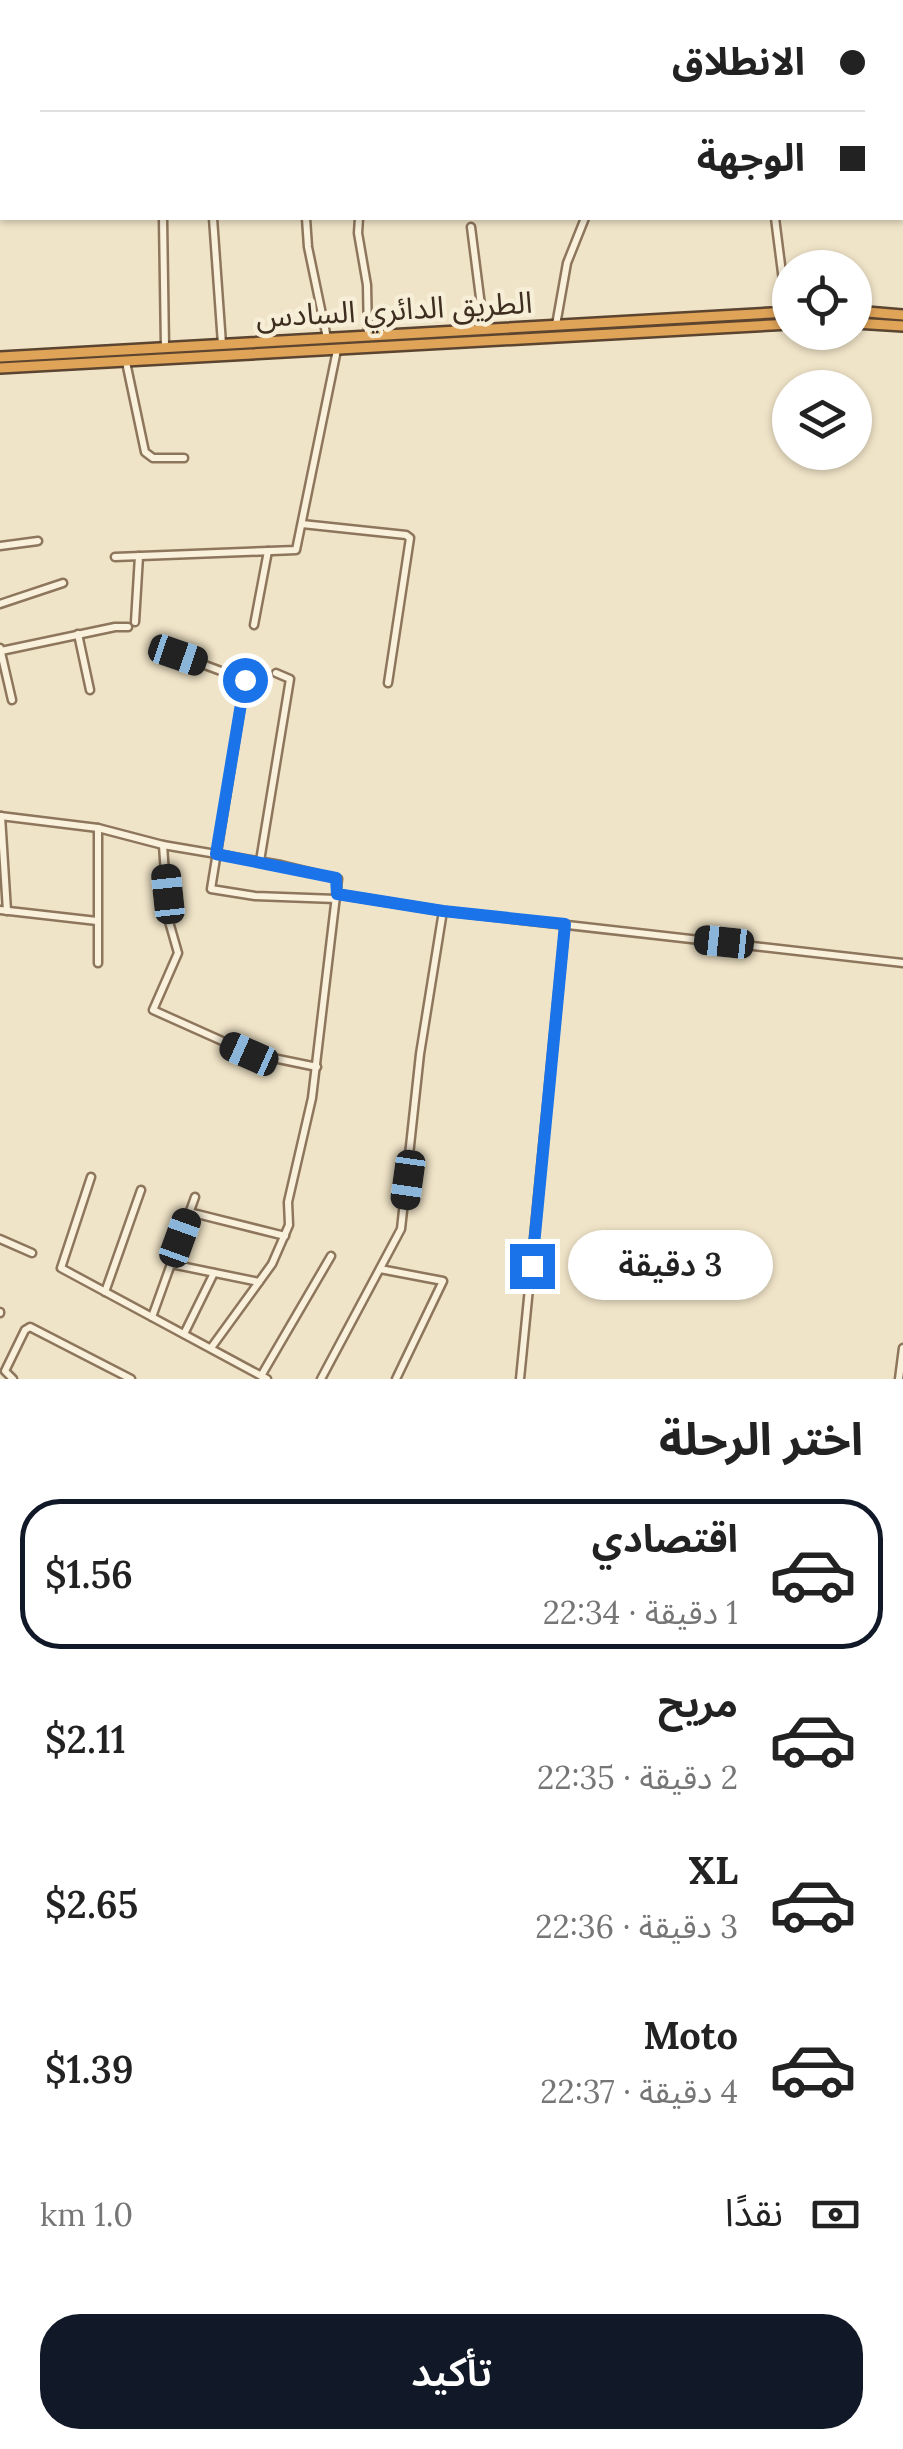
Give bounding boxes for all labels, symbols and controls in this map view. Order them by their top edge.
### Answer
text: الانطلاق [672,37,805,85]
text: الوجهة [697,133,805,181]
map controls [772,250,872,470]
button: locate [772,250,872,350]
street label: الطريق الدائري السادس [255,283,533,340]
button: layers [772,370,872,470]
car [145,631,211,679]
route start [223,658,268,703]
car [150,863,186,925]
car [693,924,755,960]
car [215,1028,283,1080]
car [389,1148,427,1212]
car [156,1205,204,1271]
callout: 3 دقيقة [567,1231,772,1301]
route end [510,1244,555,1289]
text: 3 دقيقة [619,1244,722,1285]
text: اختر الرحلة [659,1410,863,1467]
text: اقتصادي [592,1514,738,1562]
icon: car [768,1529,858,1619]
text: $1.56 [45,1550,133,1598]
text: 1 دقيقة · 22:34 [543,1592,738,1633]
text: مريح [658,1679,738,1727]
icon: car [768,1694,858,1784]
text: $2.11 [45,1715,126,1763]
text: 2 دقيقة · 22:35 [537,1757,738,1798]
text: XL [688,1846,738,1894]
icon: car [768,1859,858,1949]
text: $2.65 [45,1880,138,1928]
text: 3 دقيقة · 22:36 [535,1906,738,1947]
text: Moto [643,2011,738,2059]
icon: car [768,2024,858,2114]
text: $1.39 [45,2045,134,2093]
text: 4 دقيقة · 22:37 [540,2071,738,2112]
icon: cash [808,2187,863,2242]
text: نقدًا [725,2188,783,2236]
text: 1.0 km [40,2194,133,2235]
button: تأكيد [40,2314,863,2429]

